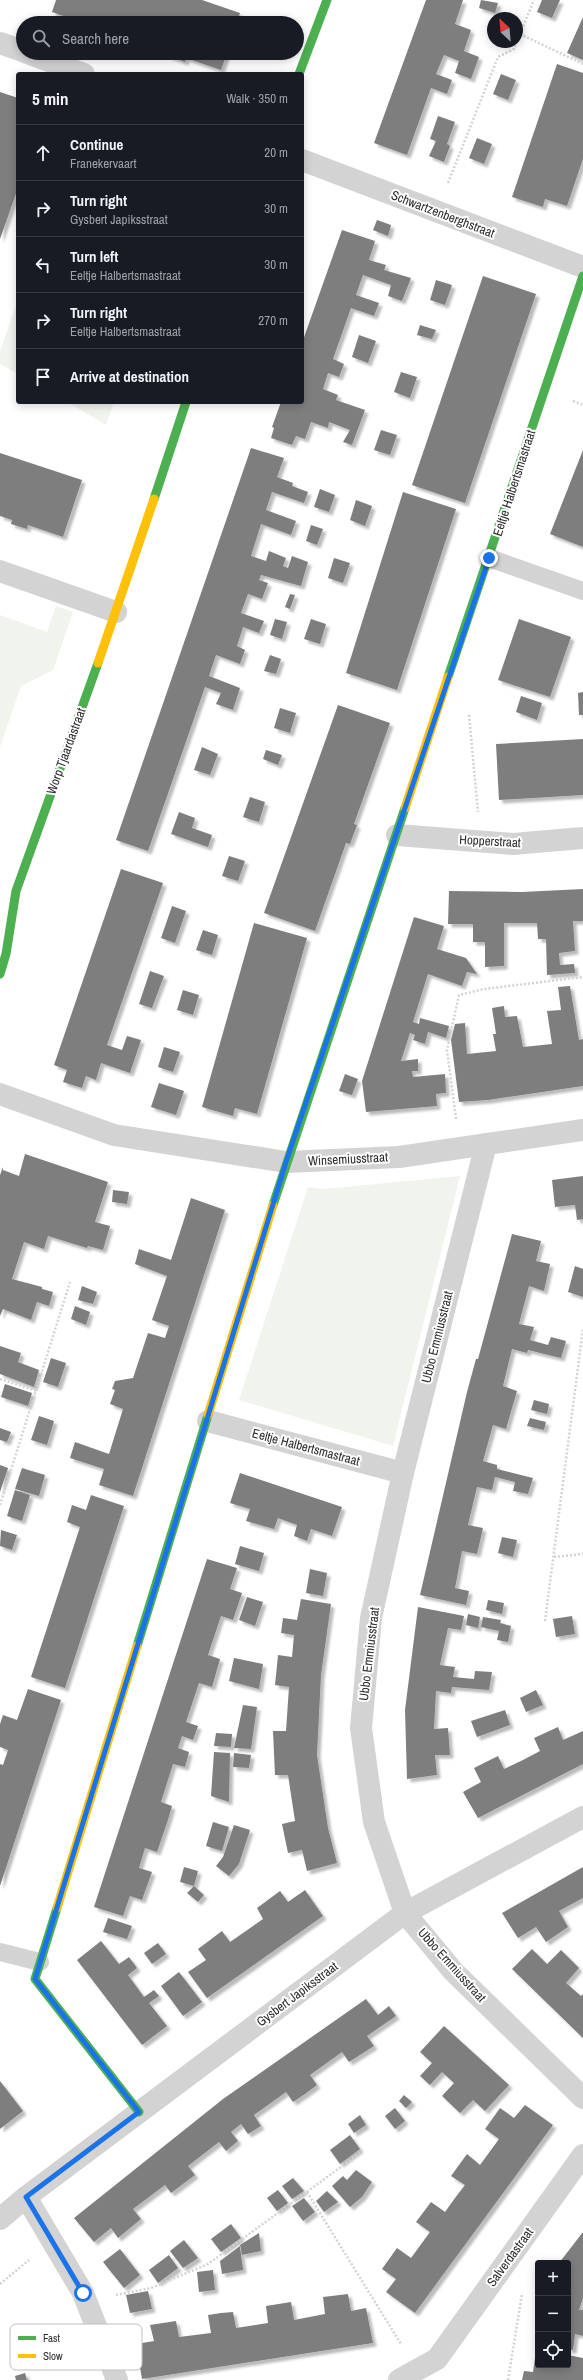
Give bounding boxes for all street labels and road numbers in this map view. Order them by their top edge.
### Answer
street label: Schwartzenberghstraat [389,186,497,242]
street label: Eeltje Halbertsmastraat [489,428,539,538]
street label: Worp Tjaardastraat [42,705,90,797]
street label: Hopperstraat [459,831,521,851]
street label: Winsemiusstraat [308,1148,388,1170]
street label: Ubbo Emmiusstraat [417,1289,457,1385]
street label: Eeltje Halbertsmastraat [250,1424,362,1470]
street label: Ubbo Emmiusstraat [355,1606,383,1702]
street label: Ubbo Emmiusstraat [414,1924,490,2006]
street label: Gysbert Japiksstraat [253,1958,341,2030]
street label: Salverdastraat [483,2224,537,2290]

